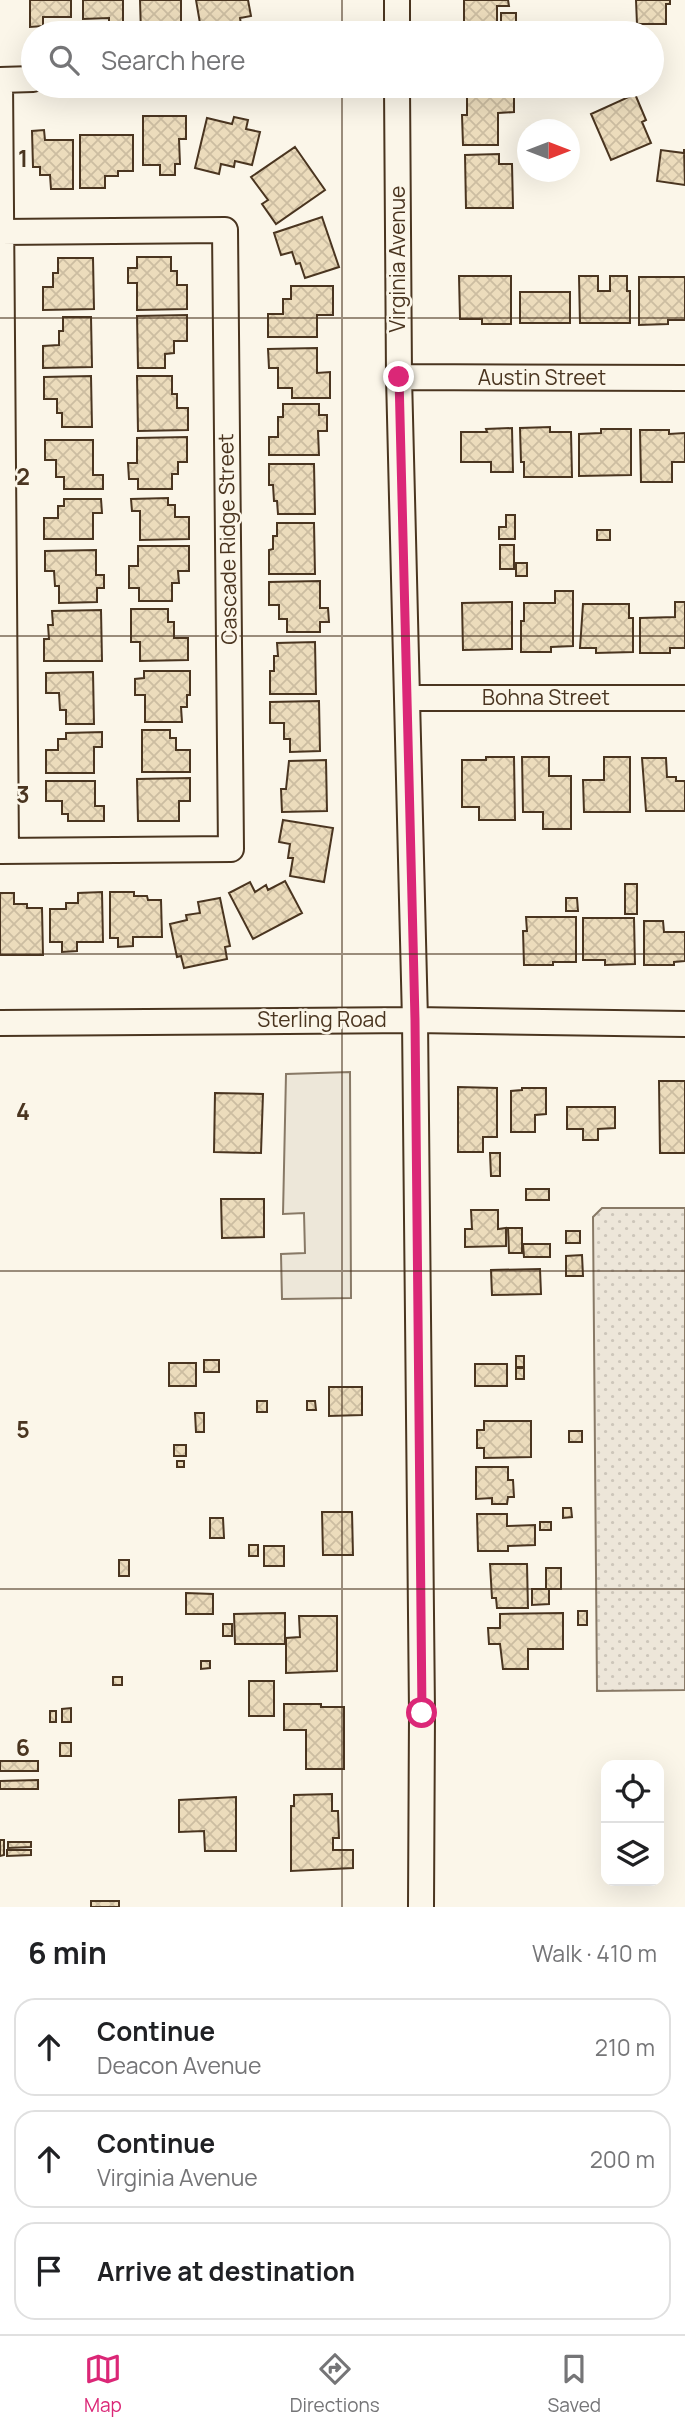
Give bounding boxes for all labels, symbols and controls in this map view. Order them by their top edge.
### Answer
search box [21,21,664,98]
icon: search [45,41,83,79]
text: Search here [101,42,246,78]
north arrow [517,119,580,182]
text: 1 [18,142,28,174]
street label: Virginia Avenue [383,186,411,332]
route end [383,361,414,392]
street label: Austin Street [478,363,606,391]
street label: Cascade Ridge Street [211,433,243,645]
text: 2 [16,460,30,492]
street label: Bohna Street [482,683,610,711]
text: 3 [16,778,30,810]
street label: Sterling Road [257,1005,387,1033]
text: 4 [16,1095,30,1127]
text: 5 [16,1413,30,1445]
route start [406,1697,437,1728]
text: 6 [16,1731,30,1763]
map controls [601,1760,664,1886]
button: locate [601,1760,664,1823]
button: layers [601,1823,664,1886]
text: 6 min [28,1932,107,1973]
text: Walk · 410 m [532,1937,657,1969]
text: Continue [97,2013,215,2049]
icon: ahead [30,2028,68,2066]
text: 210 m [595,2031,655,2063]
text: Deacon Avenue [97,2049,261,2081]
text: Continue [97,2125,215,2161]
icon: ahead [30,2140,68,2178]
text: 200 m [590,2143,655,2175]
text: Virginia Avenue [97,2161,258,2193]
icon: arrive [30,2252,68,2290]
text: Arrive at destination [97,2253,355,2289]
tab: Map [84,2350,122,2418]
tab: Directions [290,2350,380,2418]
tab: Saved [548,2350,601,2418]

